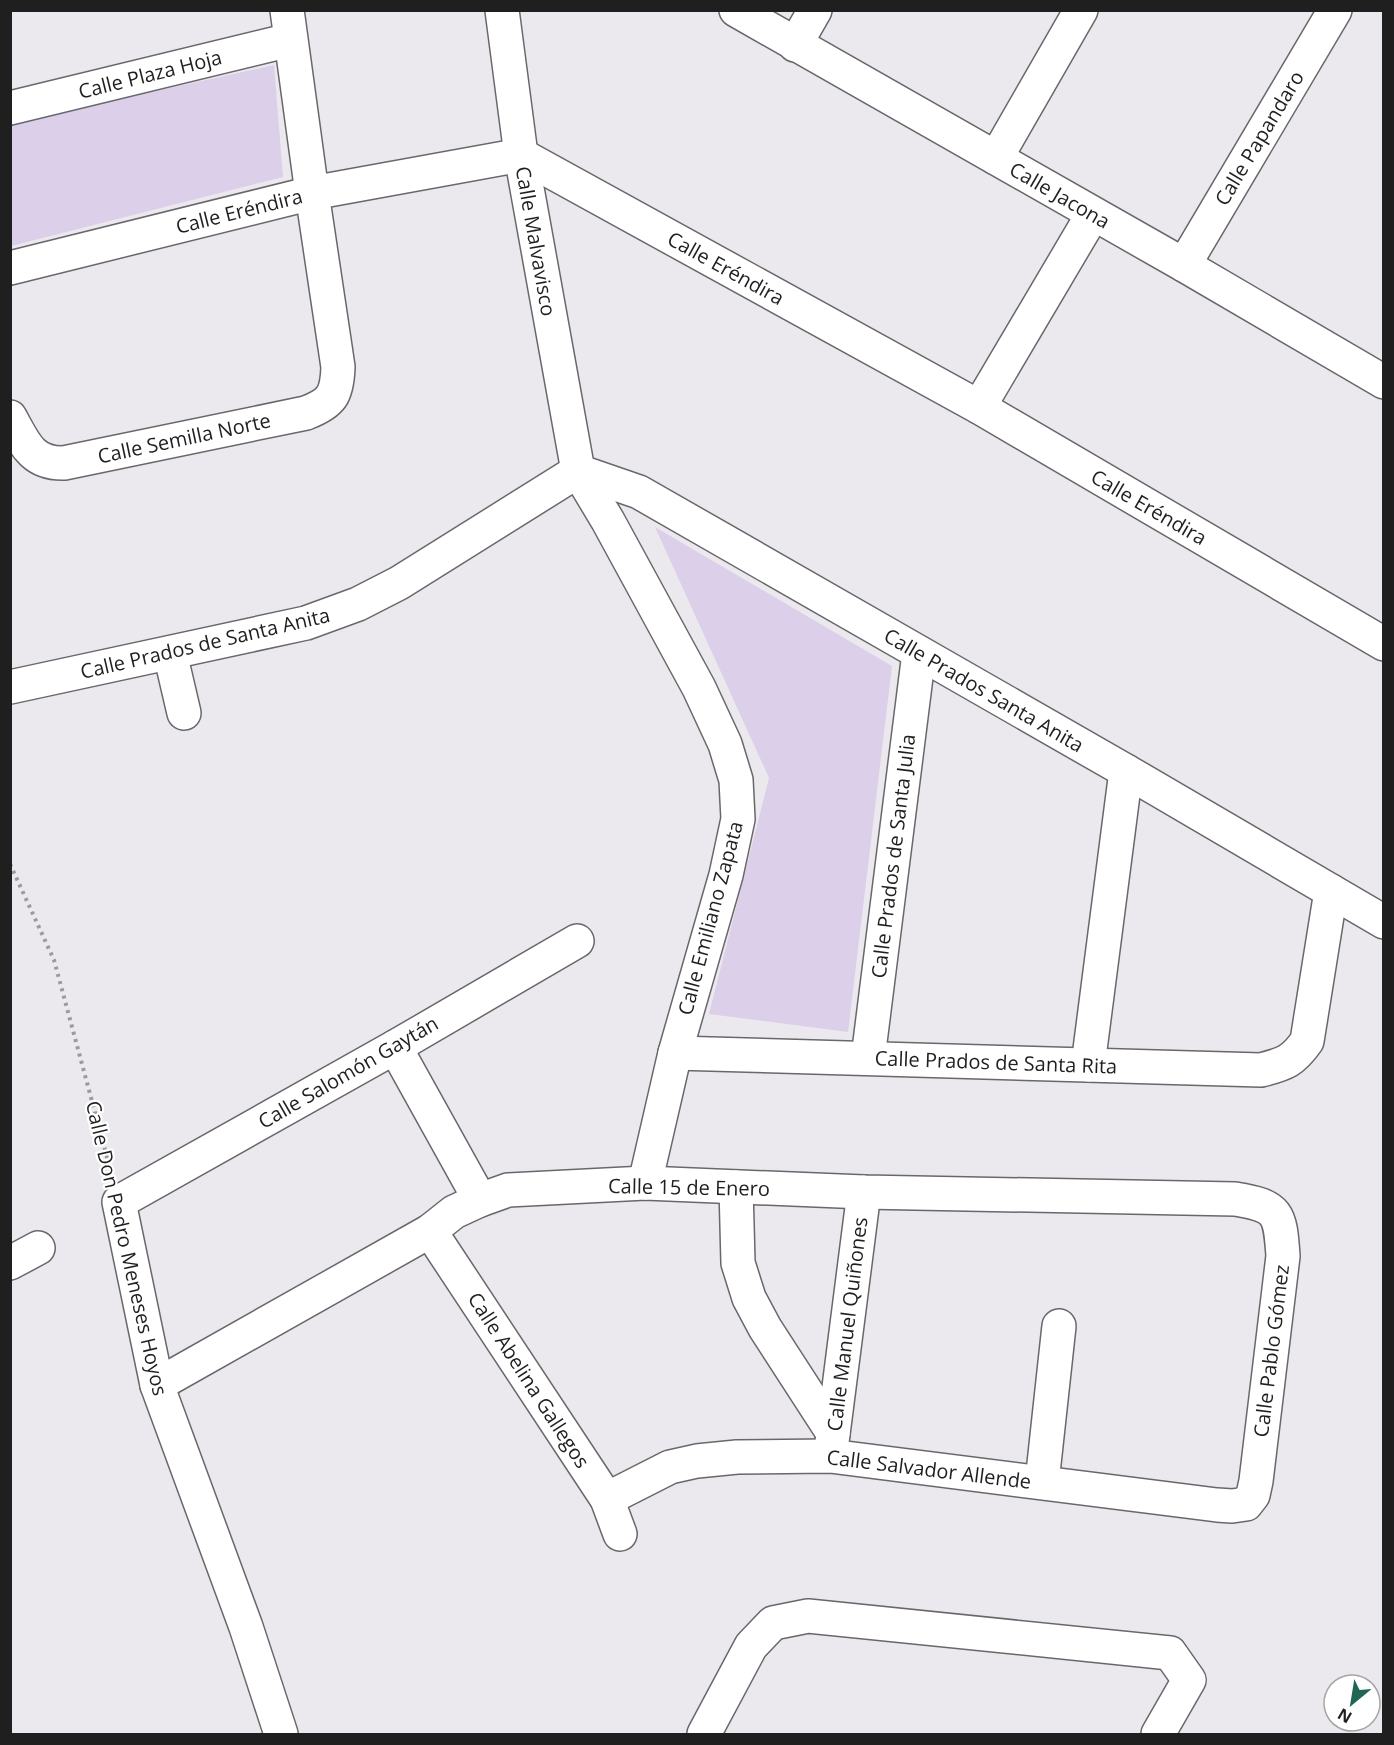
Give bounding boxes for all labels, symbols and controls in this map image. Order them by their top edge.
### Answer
street label: Calle Plaza Hoja [75,43,225,105]
street label: Calle Papandaro [1208,66,1310,210]
street label: Calle Jacona [1005,155,1115,235]
street label: Calle Malvavisco [510,164,562,318]
street label: Calle Eréndira [173,182,305,240]
street label: Calle Eréndira [663,225,789,311]
street label: Calle Semilla Norte [95,406,273,470]
street label: Calle Eréndira [1086,463,1212,551]
street label: Calle Prados de Santa Anita [78,601,332,685]
street label: Calle Prados Santa Anita [879,622,1089,758]
street label: Calle Prados de Santa Julia [865,732,921,980]
street label: Calle Emiliano Zapata [671,818,749,1018]
street label: Calle Salomón Gaytán [253,1009,443,1135]
street label: Calle Prados de Santa Rita [874,1044,1118,1080]
street label: Calle Don Pedro Meneses Hoyos [80,1098,174,1398]
street label: Calle 15 de Enero [608,1172,770,1202]
street label: Calle Manuel Quiñones [820,1215,874,1433]
street label: Calle Pablo Gómez [1247,1263,1295,1439]
street label: Calle Abelina Gallegos [462,1287,596,1473]
street label: Calle Salvador Allende [825,1443,1033,1495]
north arrow [1322,1673,1382,1733]
text: N [1333,1703,1356,1729]

